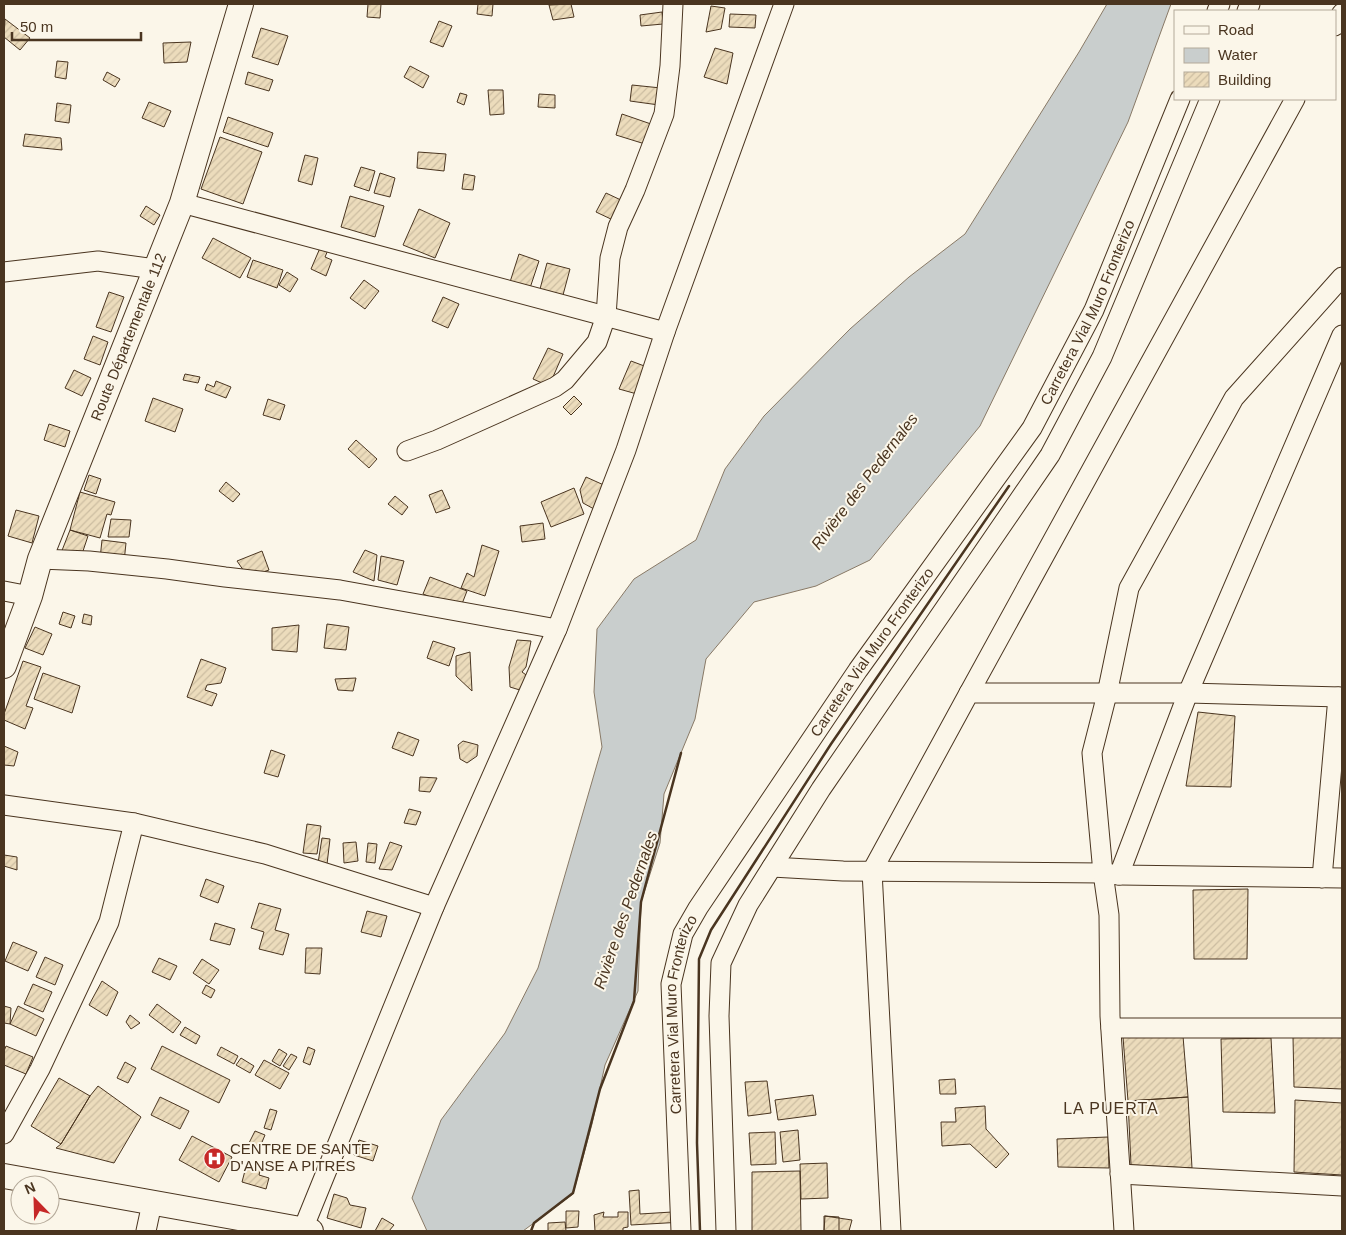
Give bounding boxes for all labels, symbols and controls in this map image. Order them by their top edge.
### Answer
scale bar [12,10,141,42]
legend [1174,10,1336,100]
text: 50 m [20,18,53,35]
text: Road [1218,21,1254,38]
text: Water [1218,46,1257,63]
text: Building [1218,71,1271,88]
street label: Carretera Vial Muro Fronterizo [1037,217,1138,408]
street label: Route Départementale 112 [87,250,169,423]
water label: Rivière des Pedernales [808,410,921,552]
street label: Carretera Vial Muro Fronterizo [807,564,937,740]
water label: Rivière des Pedernales [591,829,660,991]
street label: Carretera Vial Muro Fronterizo [662,912,700,1115]
district label: LA PUERTA [1063,1100,1159,1117]
place label: CENTRE DE SANTE D'ANSE A PITRES [230,1140,371,1174]
hospital icon: CENTRE DE SANTE D'ANSE A PITRES [202,1146,226,1170]
north arrow [10,1175,60,1225]
text: N [22,1179,38,1197]

